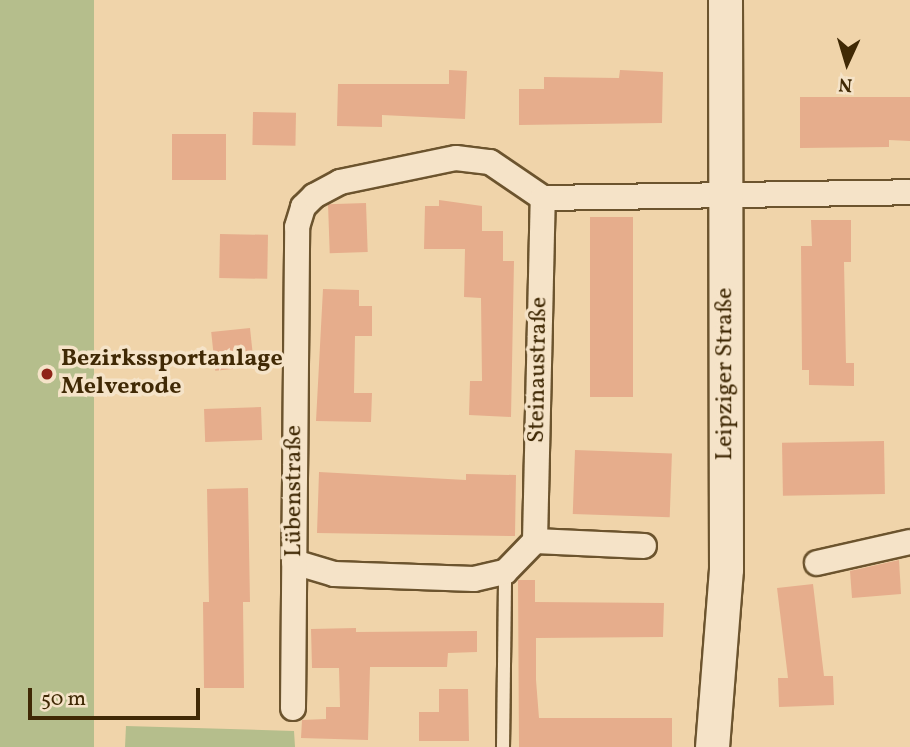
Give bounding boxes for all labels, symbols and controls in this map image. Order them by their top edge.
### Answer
north arrow [812,28,882,98]
text: N [838,70,853,97]
street label: Leipziger Straße [712,288,740,460]
street label: Steinaustraße [523,297,555,443]
place label: Bezirkssportanlage Melverode [61,346,283,402]
marker: Bezirkssportanlage Melverode [39,366,55,382]
street label: Lübenstraße [281,425,309,557]
scale bar [32,674,203,718]
text: 50 m [41,685,86,714]

